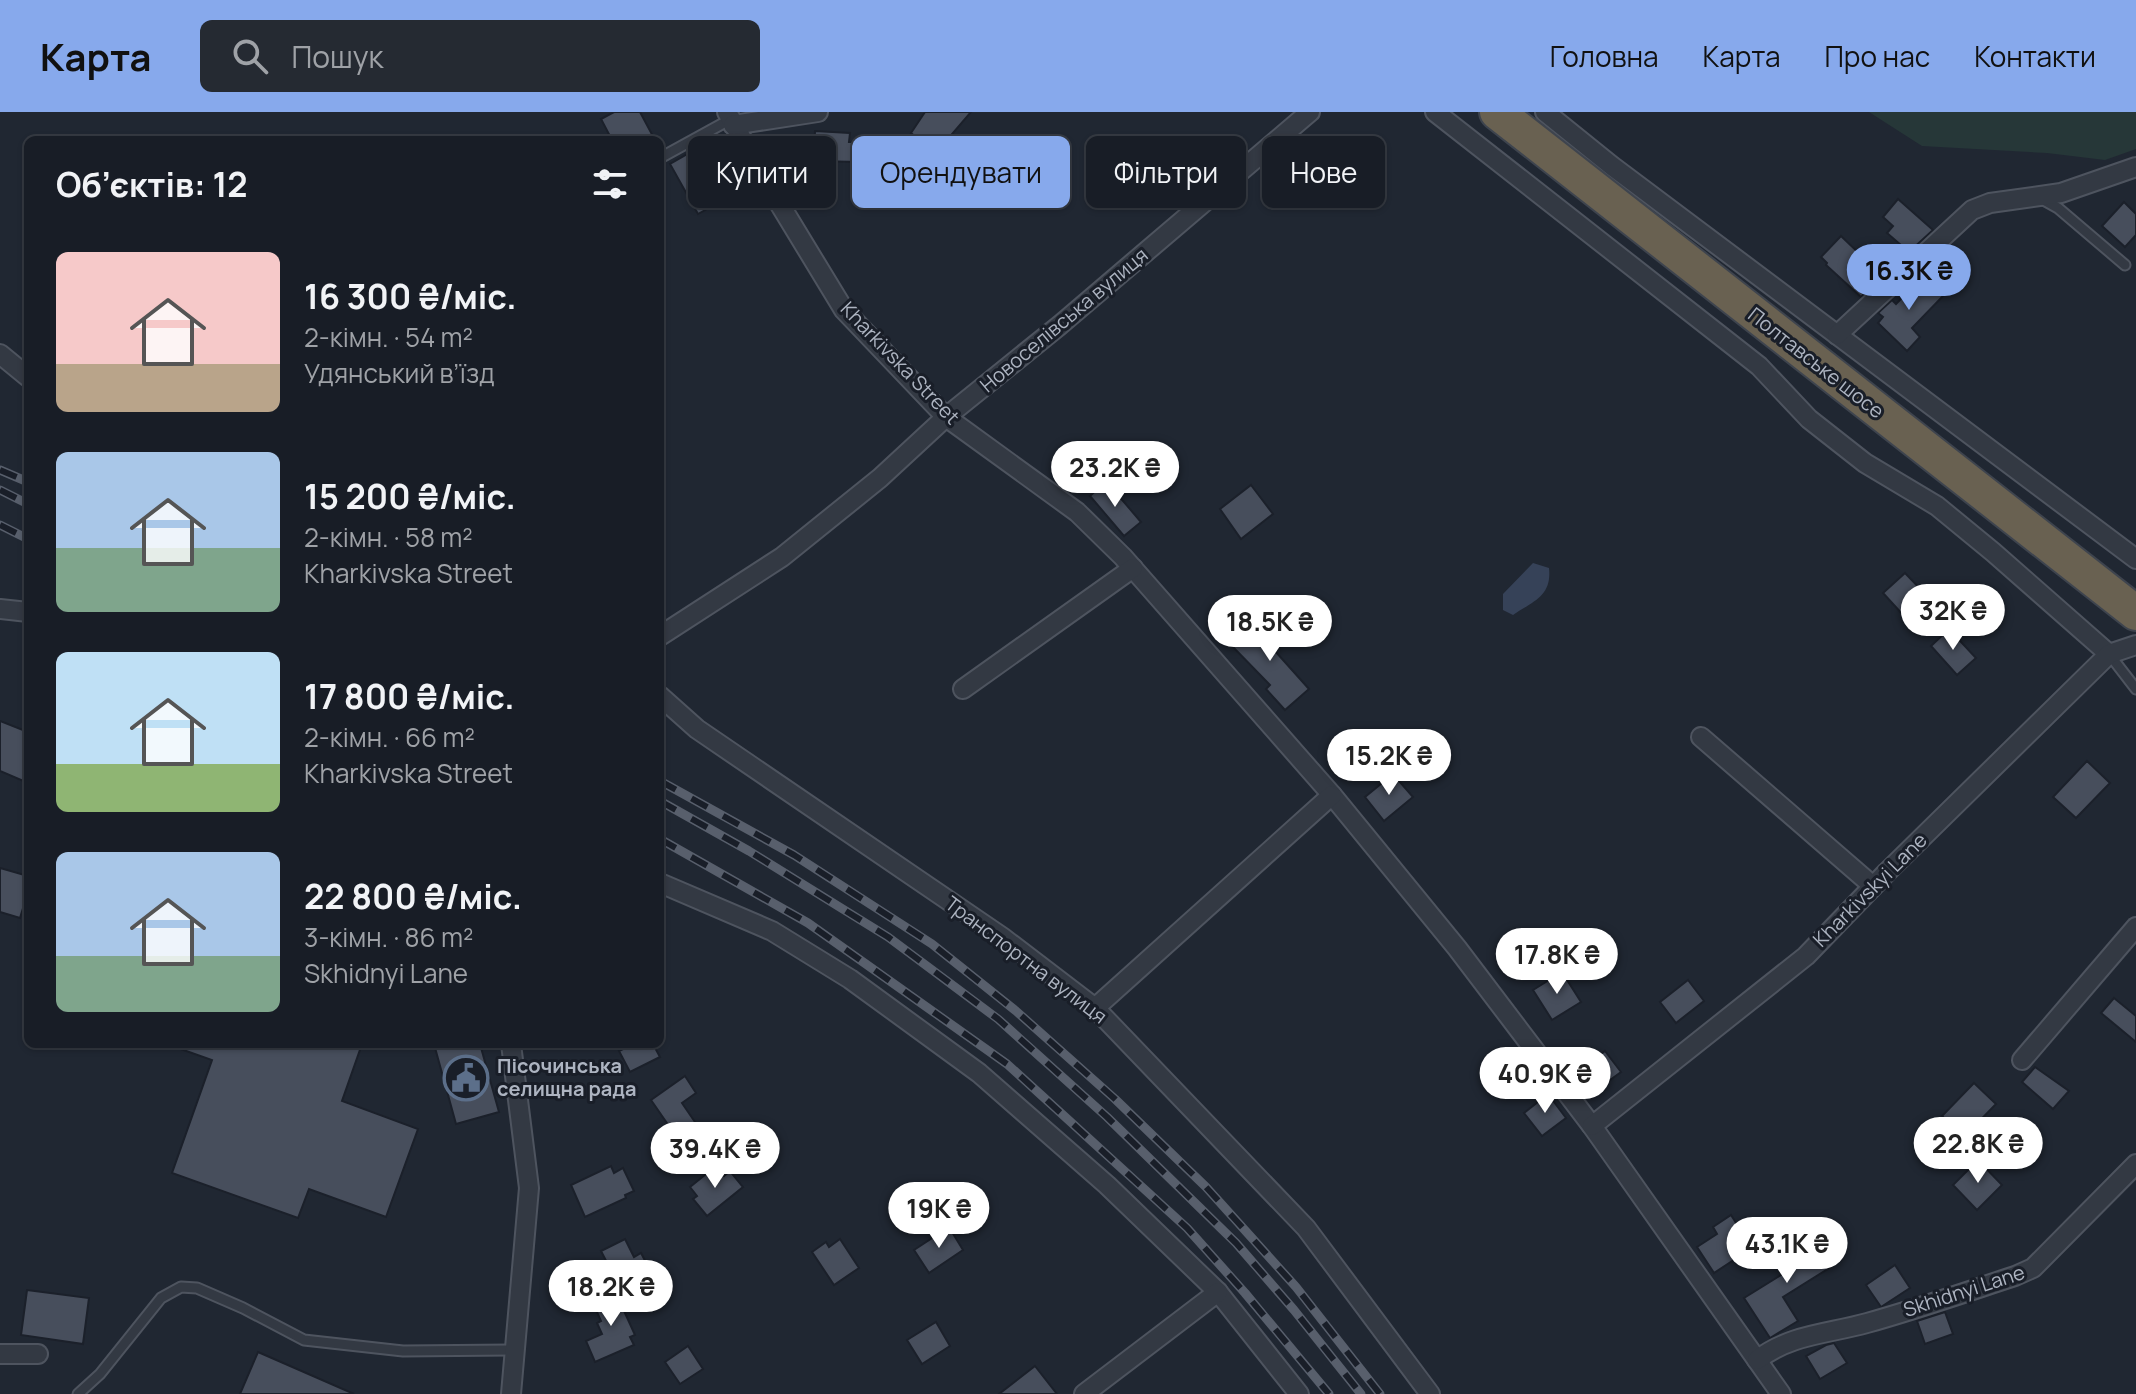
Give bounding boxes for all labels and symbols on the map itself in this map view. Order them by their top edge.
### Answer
street label: Новоселівська вулиця [974,241,1153,398]
pin: 16.3K ₴ [1835,244,1983,312]
street label: Kharkivska Street [835,295,966,430]
street label: Полтавське шосе [1743,301,1890,424]
pin: 23.2K ₴ [1041,441,1189,509]
pin: 32K ₴ [1897,584,2009,652]
pin: 18.5K ₴ [1196,595,1344,663]
pin: 15.2K ₴ [1315,729,1463,797]
street label: Kharkivskyi Lane [1807,827,1933,953]
street label: Транспортна вулиця [940,890,1113,1029]
pin: 17.8K ₴ [1483,928,1631,996]
pin: 40.9K ₴ [1471,1047,1619,1115]
place label: Пісочинська селищна рада [497,1052,636,1102]
public building icon: Пісочинська селищна рада [442,1054,490,1102]
pin: 22.8K ₴ [1904,1117,2052,1185]
pin: 39.4K ₴ [641,1122,789,1190]
pin: 19K ₴ [883,1182,995,1250]
pin: 43.1K ₴ [1713,1217,1861,1285]
street label: Skhidnyi Lane [1900,1258,2028,1323]
pin: 18.2K ₴ [537,1260,685,1328]

